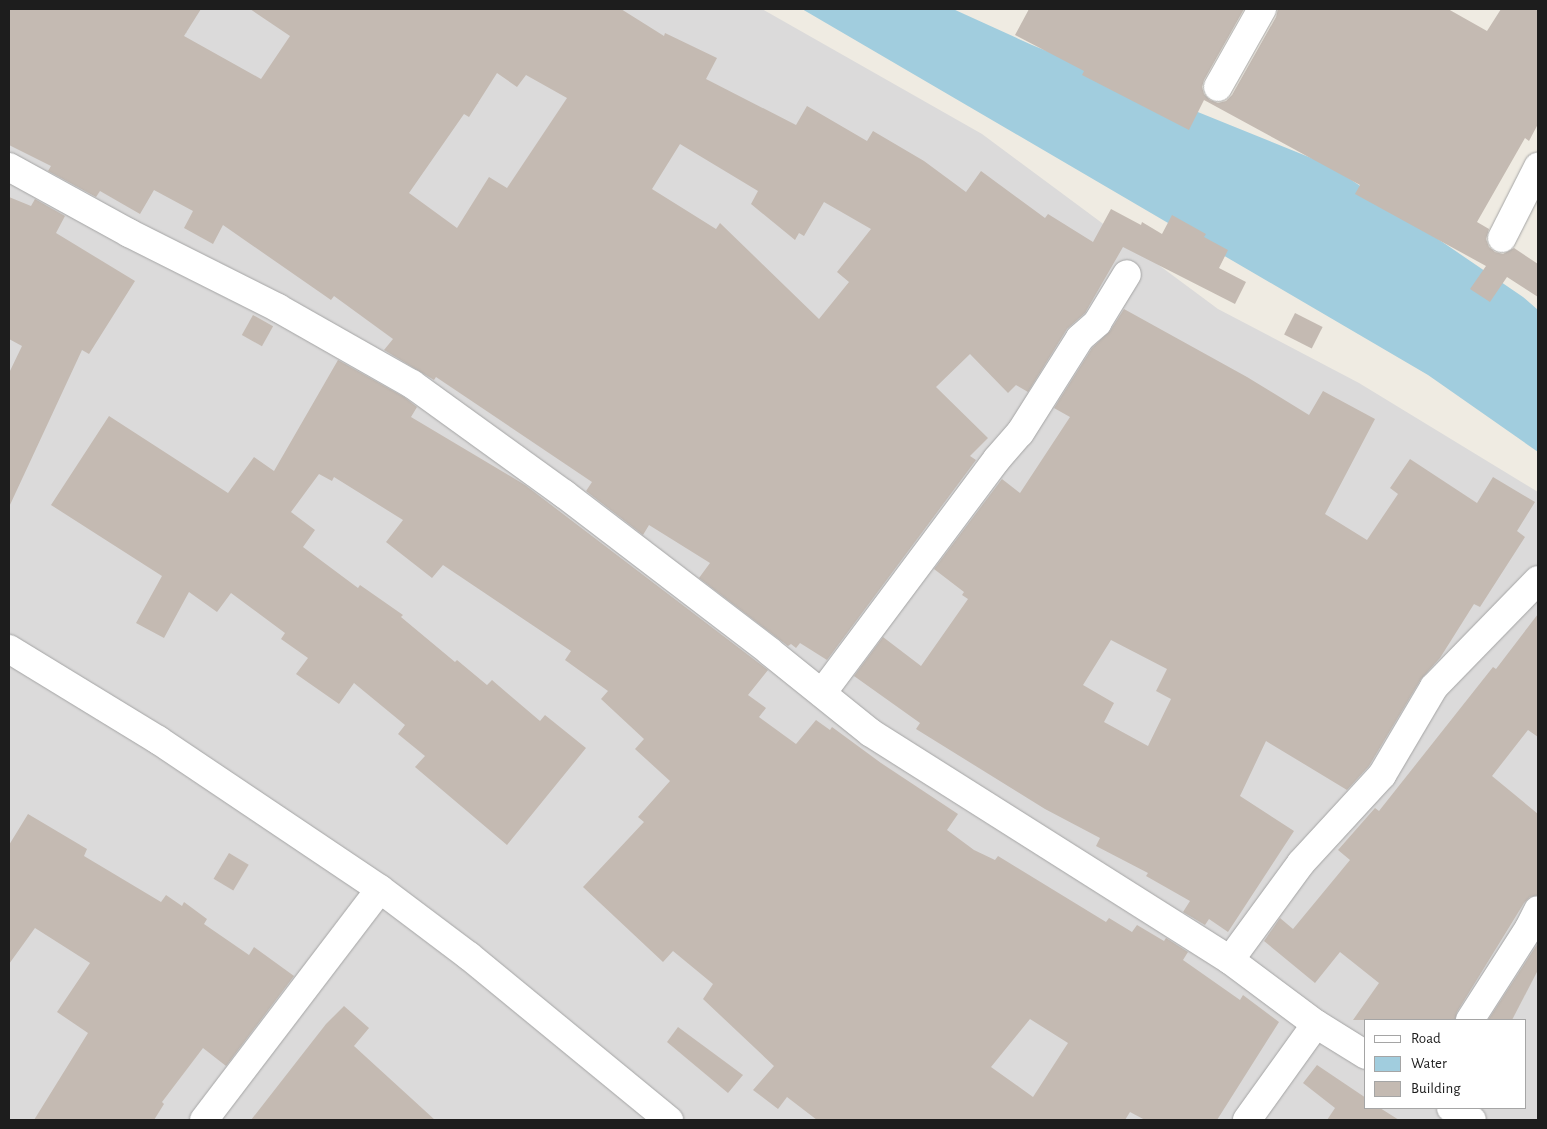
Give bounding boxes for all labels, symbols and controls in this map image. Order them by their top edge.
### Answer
legend [1364,1019,1527,1109]
text: Road [1411,1031,1441,1046]
text: Water [1411,1056,1447,1071]
text: Building [1411,1081,1461,1096]

